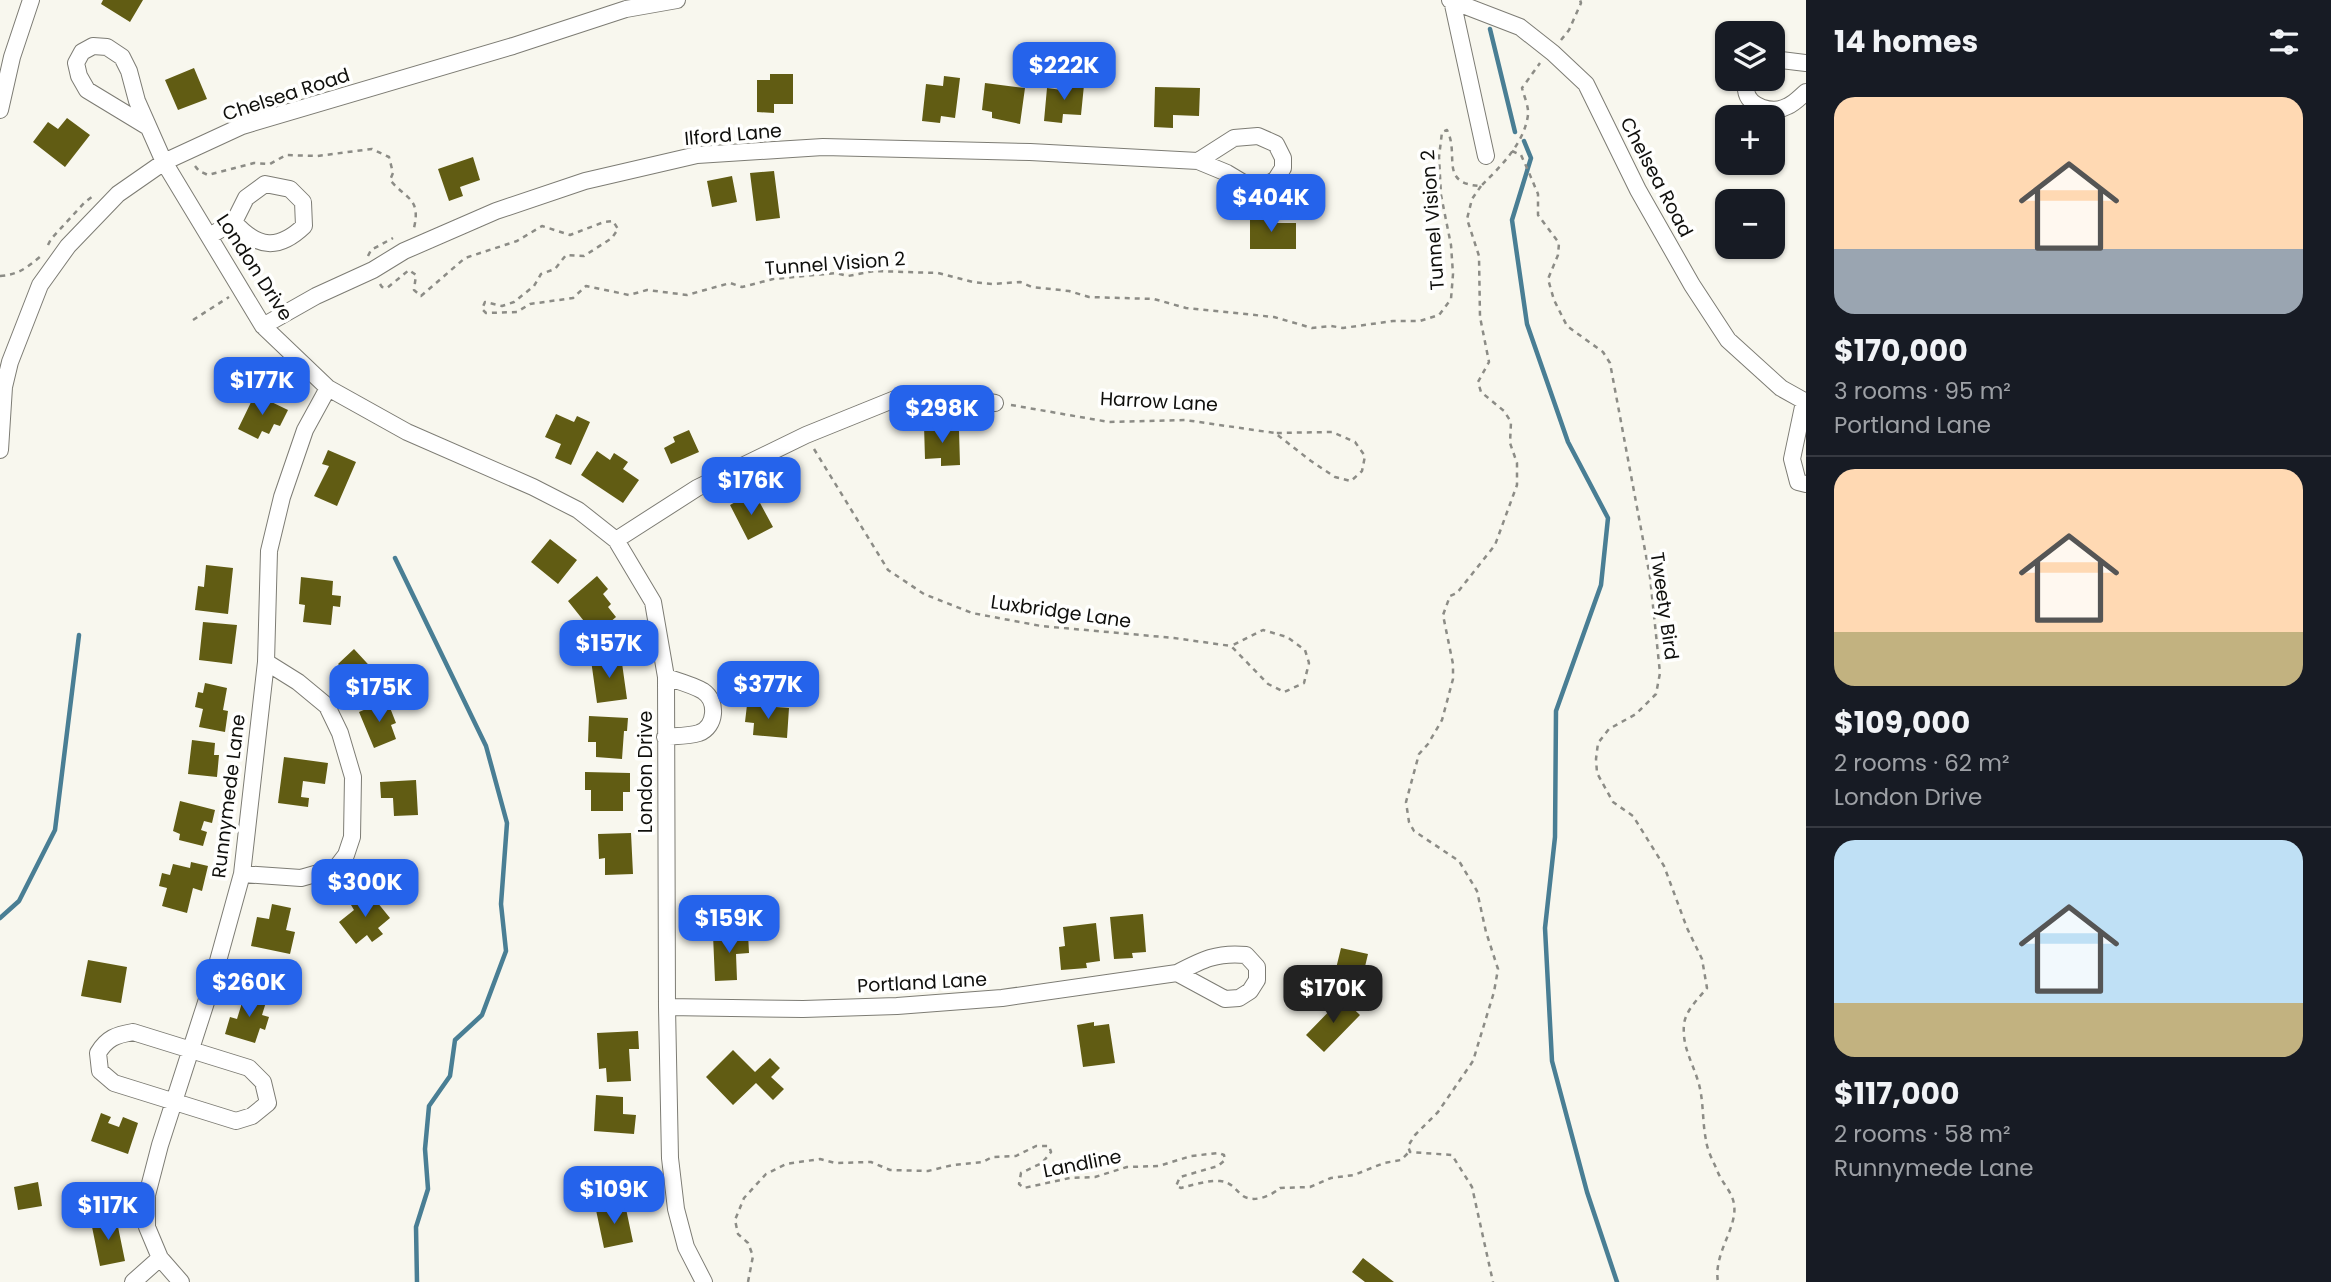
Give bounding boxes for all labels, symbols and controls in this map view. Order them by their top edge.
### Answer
text: 14 homes [1834,20,1978,63]
map controls [1715,21,1785,259]
button: layers [1715,21,1785,91]
icon: filters [2265,23,2303,61]
pin: $222K [1015,42,1113,102]
text: $222K [1029,49,1099,81]
street label: Chelsea Road [219,61,353,128]
button: + [1715,105,1785,175]
street label: Chelsea Road [1614,112,1700,242]
street label: Ilford Lane [683,117,783,152]
icon: home [2006,143,2132,269]
street label: Tunnel Vision 2 [1414,149,1451,291]
pin: $404K [1222,174,1320,234]
text: $404K [1232,181,1310,213]
button: − [1715,189,1785,259]
street label: London Drive [210,209,299,326]
street label: Tunnel Vision 2 [764,245,906,282]
text: $170,000 [1834,329,1968,372]
pin: $177K [213,358,311,417]
text: $177K [230,364,294,396]
text: 3 rooms · 95 m² [1834,375,2011,407]
street label: Harrow Lane [1099,385,1219,418]
pin: $298K [893,386,991,445]
text: $298K [905,392,979,424]
text: Portland Lane [1834,409,1991,441]
pin: $176K [702,458,800,517]
text: $176K [718,464,784,496]
icon: home [2006,515,2132,641]
street label: Tweety Bird [1644,551,1685,662]
street label: Luxbridge Lane [989,588,1133,635]
pin: $157K [560,620,658,680]
text: $157K [575,627,643,659]
pin: $377K [719,662,817,721]
pin: $175K [330,664,428,724]
text: $377K [733,668,803,700]
text: $175K [345,671,413,703]
text: $109,000 [1834,701,1970,744]
street label: London Drive [632,711,659,833]
street label: Runnymede Lane [205,713,252,879]
text: 2 rooms · 62 m² [1834,747,2010,779]
text: London Drive [1834,781,1982,813]
pin: $300K [316,860,414,919]
text: $300K [327,866,403,898]
icon: home [2006,886,2132,1012]
pin: $159K [680,895,778,955]
text: $159K [695,902,763,934]
pin: $260K [200,960,298,1019]
pin: $170K [1284,965,1382,1025]
text: $260K [212,966,286,998]
street label: Portland Lane [857,966,988,999]
text: $170K [1299,972,1367,1004]
text: $117,000 [1834,1072,1960,1115]
text: 2 rooms · 58 m² [1834,1118,2011,1150]
street label: Landline [1041,1143,1124,1184]
text: Runnymede Lane [1834,1152,2033,1184]
pin: $109K [565,1166,663,1226]
text: $109K [580,1173,648,1205]
pin: $117K [59,1182,157,1242]
text: $117K [78,1189,138,1221]

